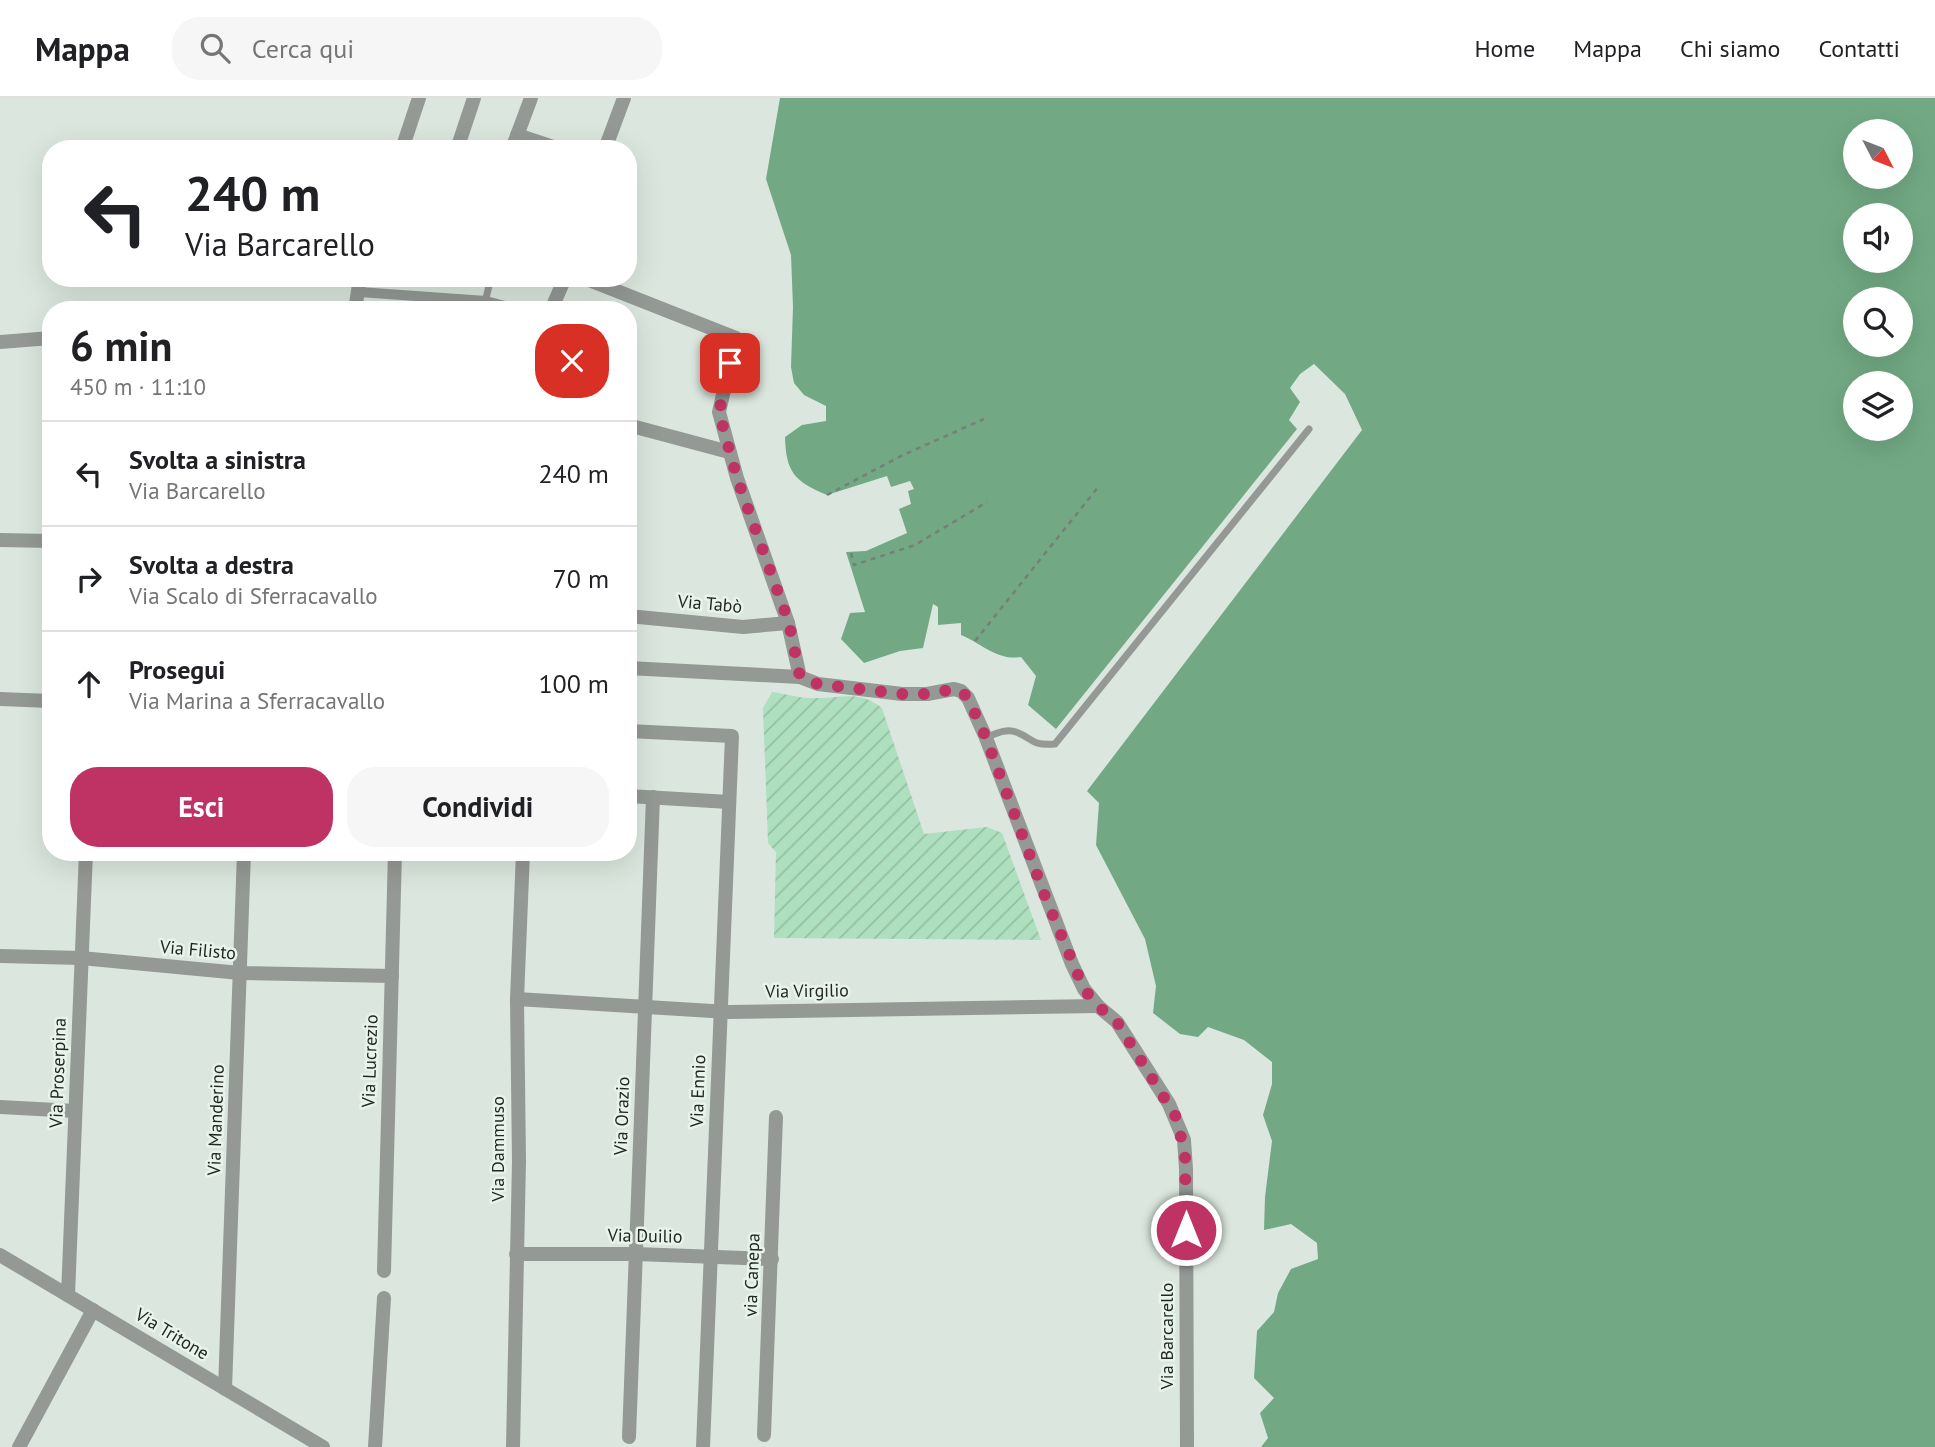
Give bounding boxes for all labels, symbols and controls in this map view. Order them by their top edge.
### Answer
search box [172,17,662,80]
text: Mappa [35,27,130,70]
icon: search [196,29,234,67]
text: Cerca qui [252,32,354,65]
text: Home [1474,33,1535,64]
text: Mappa [1573,33,1642,64]
text: Chi siamo [1680,33,1780,64]
text: Contatti [1818,33,1900,64]
north arrow [1843,119,1913,189]
map controls [1843,119,1913,441]
text: 240 m [185,161,320,225]
icon: left [70,168,161,259]
button: sound [1843,203,1913,273]
text: Via Barcarello [185,223,375,265]
button: search [1843,287,1913,357]
text: 6 min [70,318,172,373]
button: close [535,324,609,398]
pin [700,333,760,393]
icon: arrive [711,344,749,382]
button: layers [1843,371,1913,441]
text: 450 m · 11:10 [70,372,206,401]
text: Svolta a sinistra [129,443,306,476]
icon: left [70,455,108,493]
text: 240 m [538,457,609,490]
text: Via Barcarello [129,476,265,505]
text: Svolta a destra [129,548,294,581]
icon: right [70,560,108,598]
text: 70 m [553,562,609,595]
text: Via Scalo di Sferracavallo [129,581,378,610]
street label: Via Tabò [676,589,743,618]
text: Prosegui [129,653,225,686]
icon: ahead [70,665,108,703]
text: 100 m [538,667,609,700]
text: Via Marina a Sferracavallo [129,686,385,715]
button: Esci [70,767,333,847]
button: Condividi [347,767,609,847]
street label: Via Filisto [158,935,237,964]
street label: Via Virgilio [764,978,849,1003]
street label: Via Lucrezio [356,1014,383,1109]
street label: Via Proserpina [44,1018,71,1129]
street label: Via Ennio [685,1054,710,1129]
street label: Via Manderino [202,1064,229,1177]
street label: Via Orazio [609,1076,634,1157]
street label: Via Dammuso [486,1096,509,1203]
position arrow [1149,1193,1223,1267]
street label: Via Duilio [606,1223,683,1248]
street label: via Canepa [739,1233,764,1317]
street label: Via Barcarello [1155,1283,1178,1390]
street label: Via Tritone [130,1302,213,1364]

